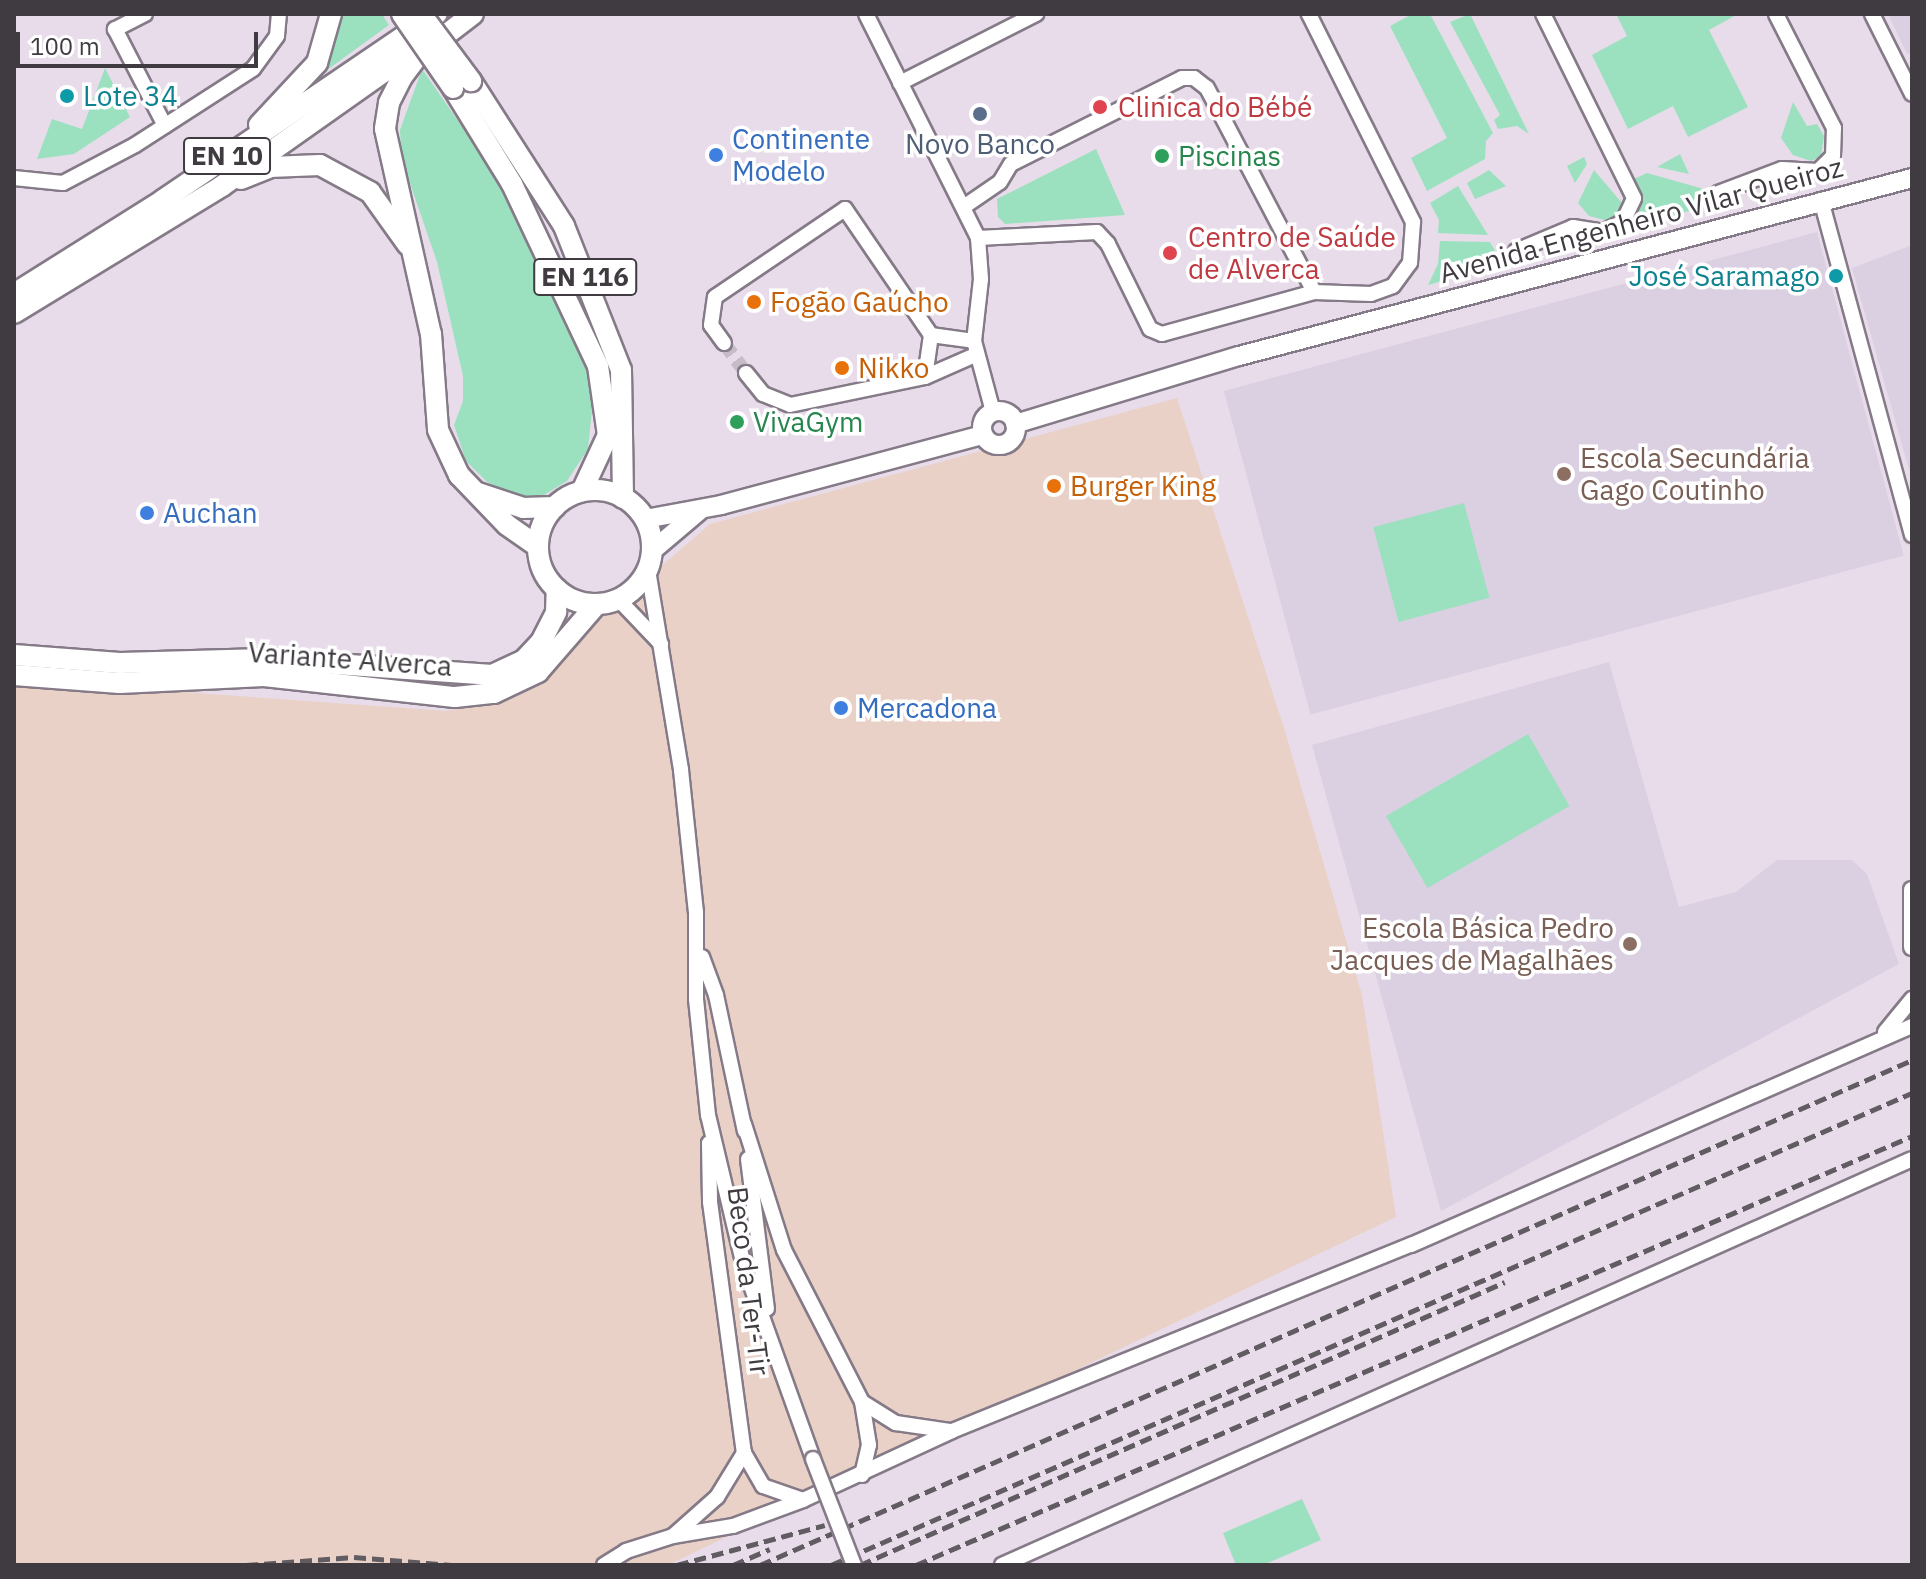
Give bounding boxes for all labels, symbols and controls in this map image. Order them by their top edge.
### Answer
scale bar [20,16,262,66]
text: 100 m [30,30,100,62]
place label: Lote 34 [83,79,178,113]
marker: Lote 34 [58,87,76,105]
place label: Clinica do Bébé [1118,90,1312,124]
marker: Clinica do Bébé [1089,96,1111,118]
marker: Novo Banco [971,105,989,123]
place label: Continente Modelo [732,122,870,188]
place label: Novo Banco [905,127,1055,161]
road number: EN 10 [183,134,271,178]
place label: Piscinas [1178,139,1281,173]
marker: Continente Modelo [707,146,725,164]
marker: Piscinas [1153,147,1171,165]
street label: Avenida Engenheiro Vilar Queiroz [1436,150,1846,290]
place label: Centro de Saúde de Alverca [1188,220,1396,286]
marker: Centro de Saúde de Alverca [1159,242,1181,264]
road number: EN 116 [533,255,637,299]
place label: José Saramago [1628,259,1820,293]
marker: José Saramago [1827,267,1845,285]
place label: Fogão Gaúcho [770,285,949,319]
marker: Fogão Gaúcho [745,293,763,311]
place label: Nikko [858,351,930,385]
marker: Nikko [833,359,851,377]
place label: VivaGym [753,405,863,439]
marker: VivaGym [728,413,746,431]
place label: Escola Secundária Gago Coutinho [1580,441,1810,507]
marker: Escola Secundária Gago Coutinho [1555,465,1573,483]
place label: Burger King [1070,469,1216,503]
marker: Burger King [1045,477,1063,495]
place label: Auchan [163,496,258,530]
marker: Auchan [138,504,156,522]
street label: Variante Alverca [247,635,453,683]
place label: Mercadona [857,691,997,725]
marker: Mercadona [832,699,850,717]
place label: Escola Básica Pedro Jacques de Magalhães [1330,911,1614,977]
marker: Escola Básica Pedro Jacques de Magalhães [1621,935,1639,953]
street label: Beco da Ter-Tir [721,1185,777,1377]

